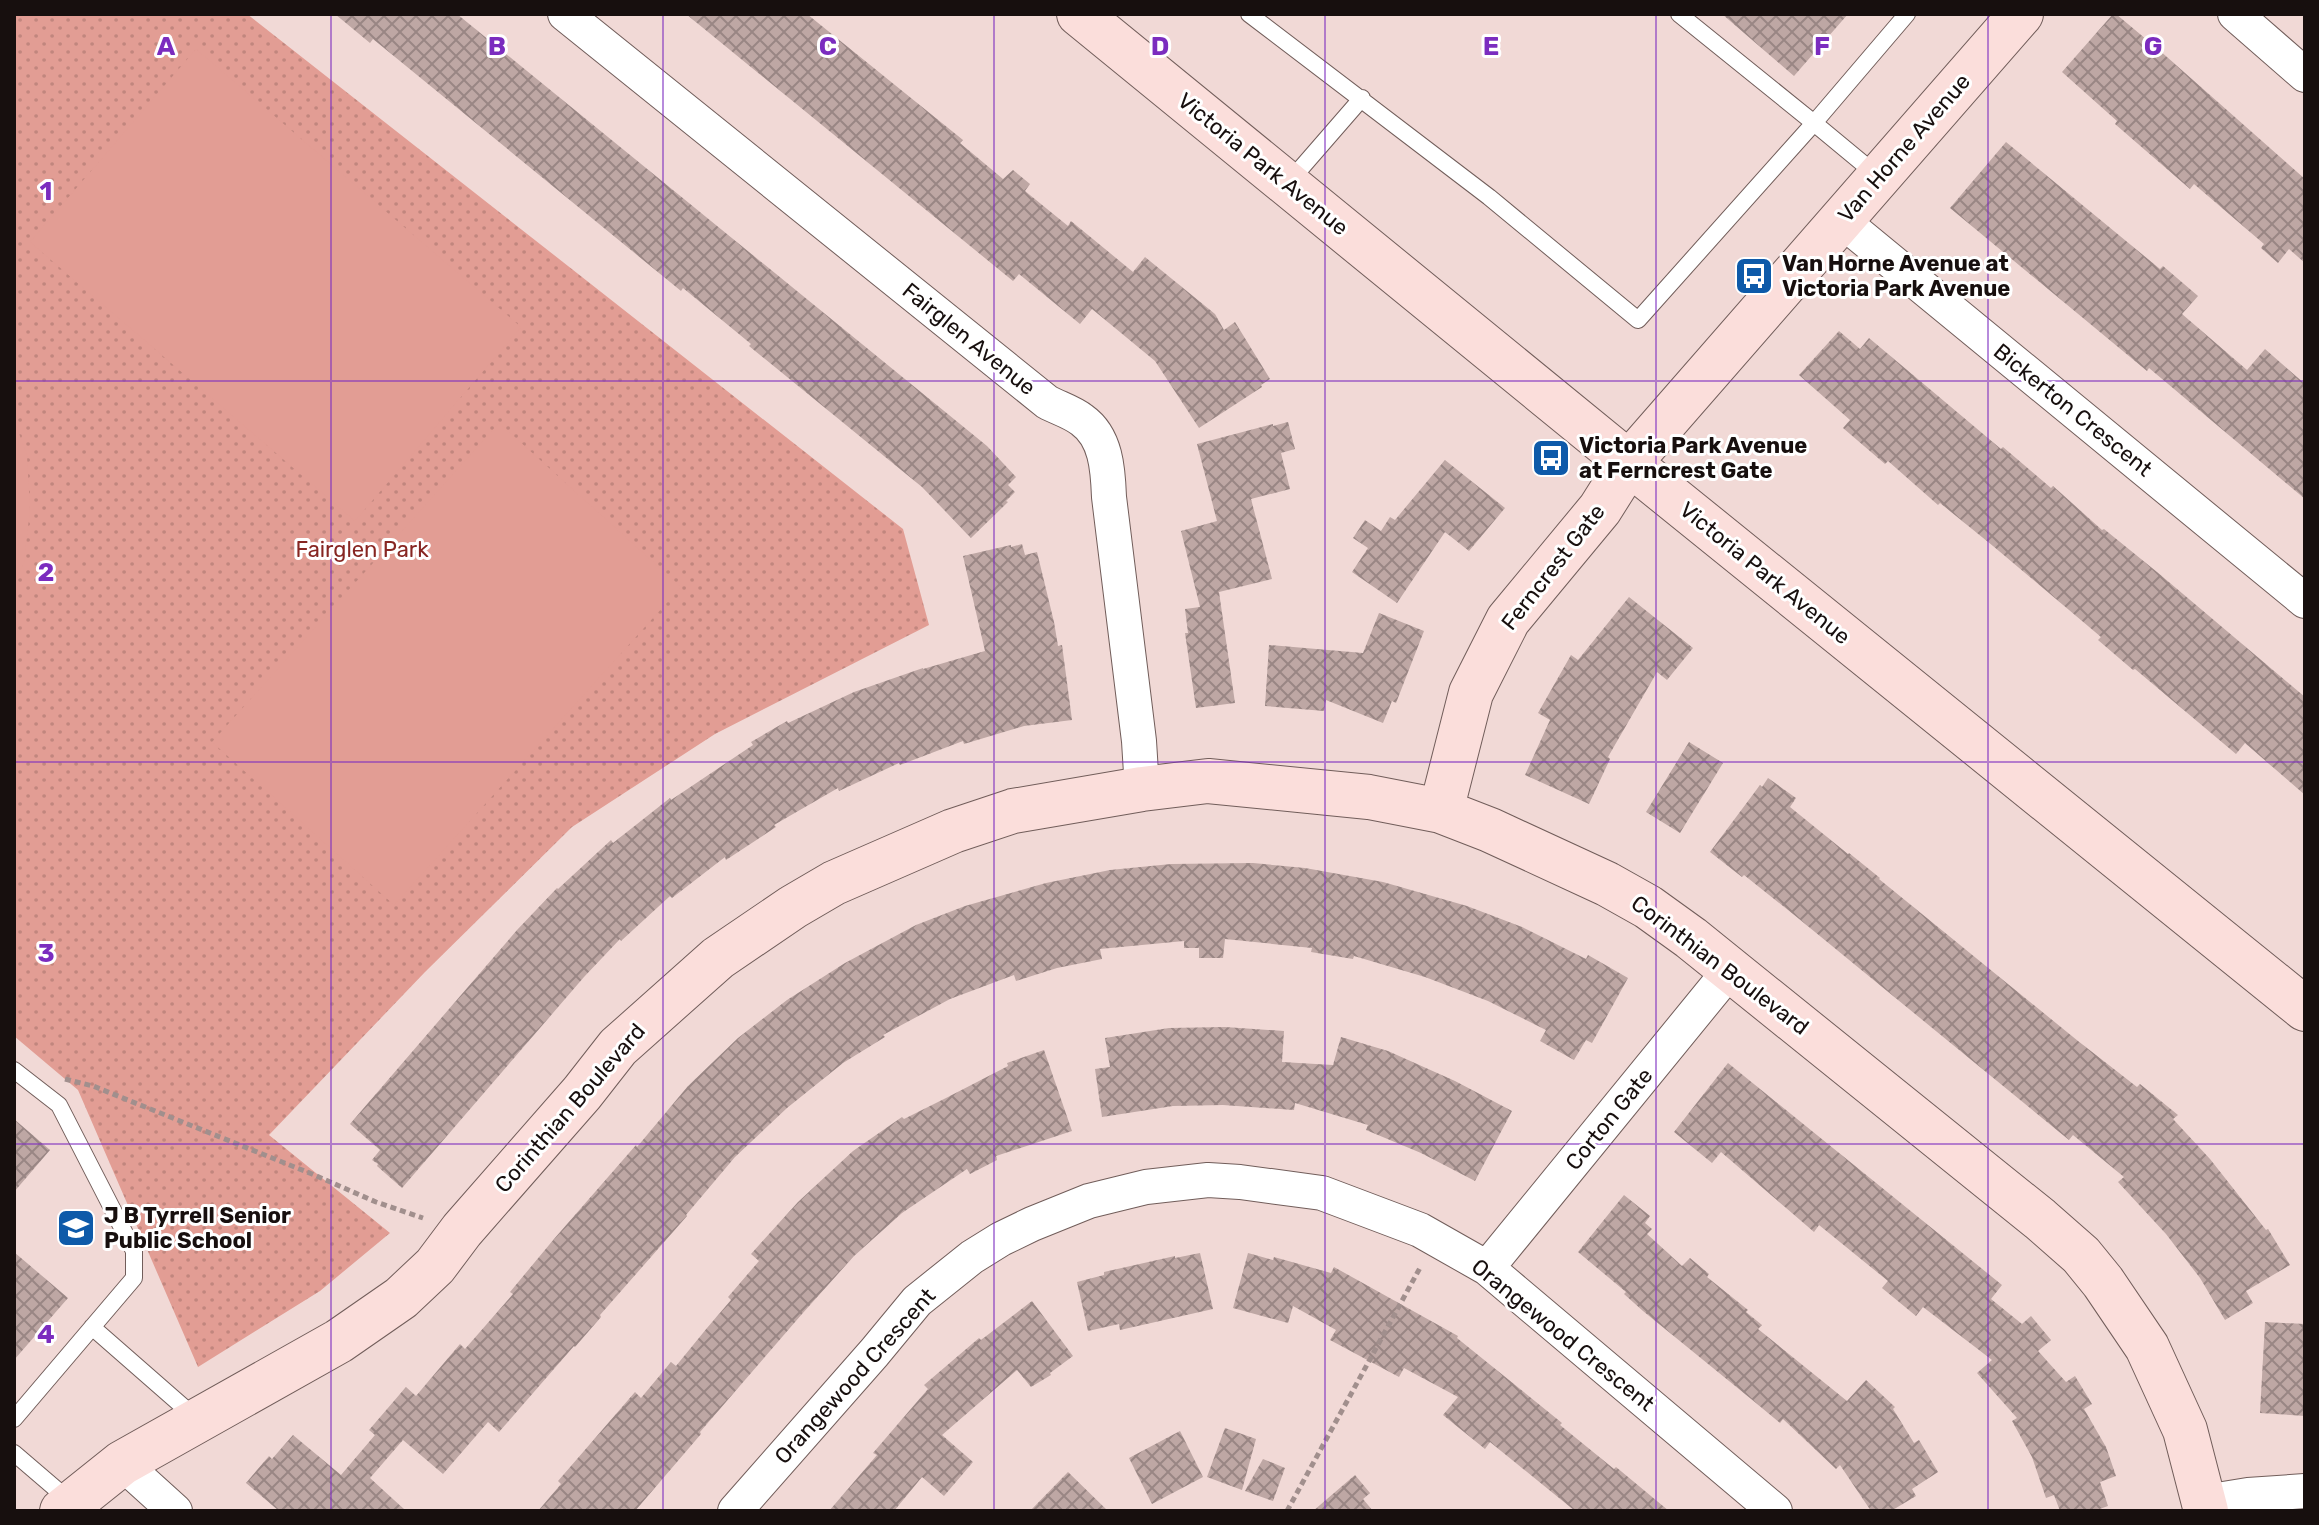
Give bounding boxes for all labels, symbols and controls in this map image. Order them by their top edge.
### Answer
text: A [157,31,176,62]
text: B [488,31,506,62]
text: C [819,31,837,62]
text: D [1151,31,1169,62]
text: E [1483,31,1499,62]
text: F [1814,31,1830,62]
text: G [2144,31,2162,62]
street label: Van Horne Avenue [1832,68,1976,228]
street label: Victoria Park Avenue [1172,87,1354,241]
text: 1 [40,176,52,207]
place label: Van Horne Avenue at Victoria Park Avenue [1782,250,2010,302]
bus stop icon: Van Horne Avenue at Victoria Park Avenue [1733,255,1775,297]
street label: Fairglen Avenue [897,277,1041,401]
street label: Bickerton Crescent [1988,338,2158,482]
place label: Victoria Park Avenue at Ferncrest Gate [1579,432,1807,484]
bus stop icon: Victoria Park Avenue at Ferncrest Gate [1530,437,1572,479]
street label: Victoria Park Avenue [1674,496,1856,650]
street label: Ferncrest Gate [1495,499,1611,635]
park label: Fairglen Park [295,536,429,563]
text: 2 [38,557,54,588]
street label: Corinthian Boulevard [1626,889,1814,1041]
text: 3 [37,938,55,969]
street label: Corinthian Boulevard [489,1018,651,1198]
street label: Corton Gate [1560,1062,1658,1176]
place label: J B Tyrrell Senior Public School [104,1202,291,1254]
school or university icon: J B Tyrrell Senior Public School [55,1207,97,1249]
street label: Orangewood Crescent [1466,1253,1660,1417]
street label: Orangewood Crescent [769,1282,941,1470]
text: 4 [37,1319,55,1350]

